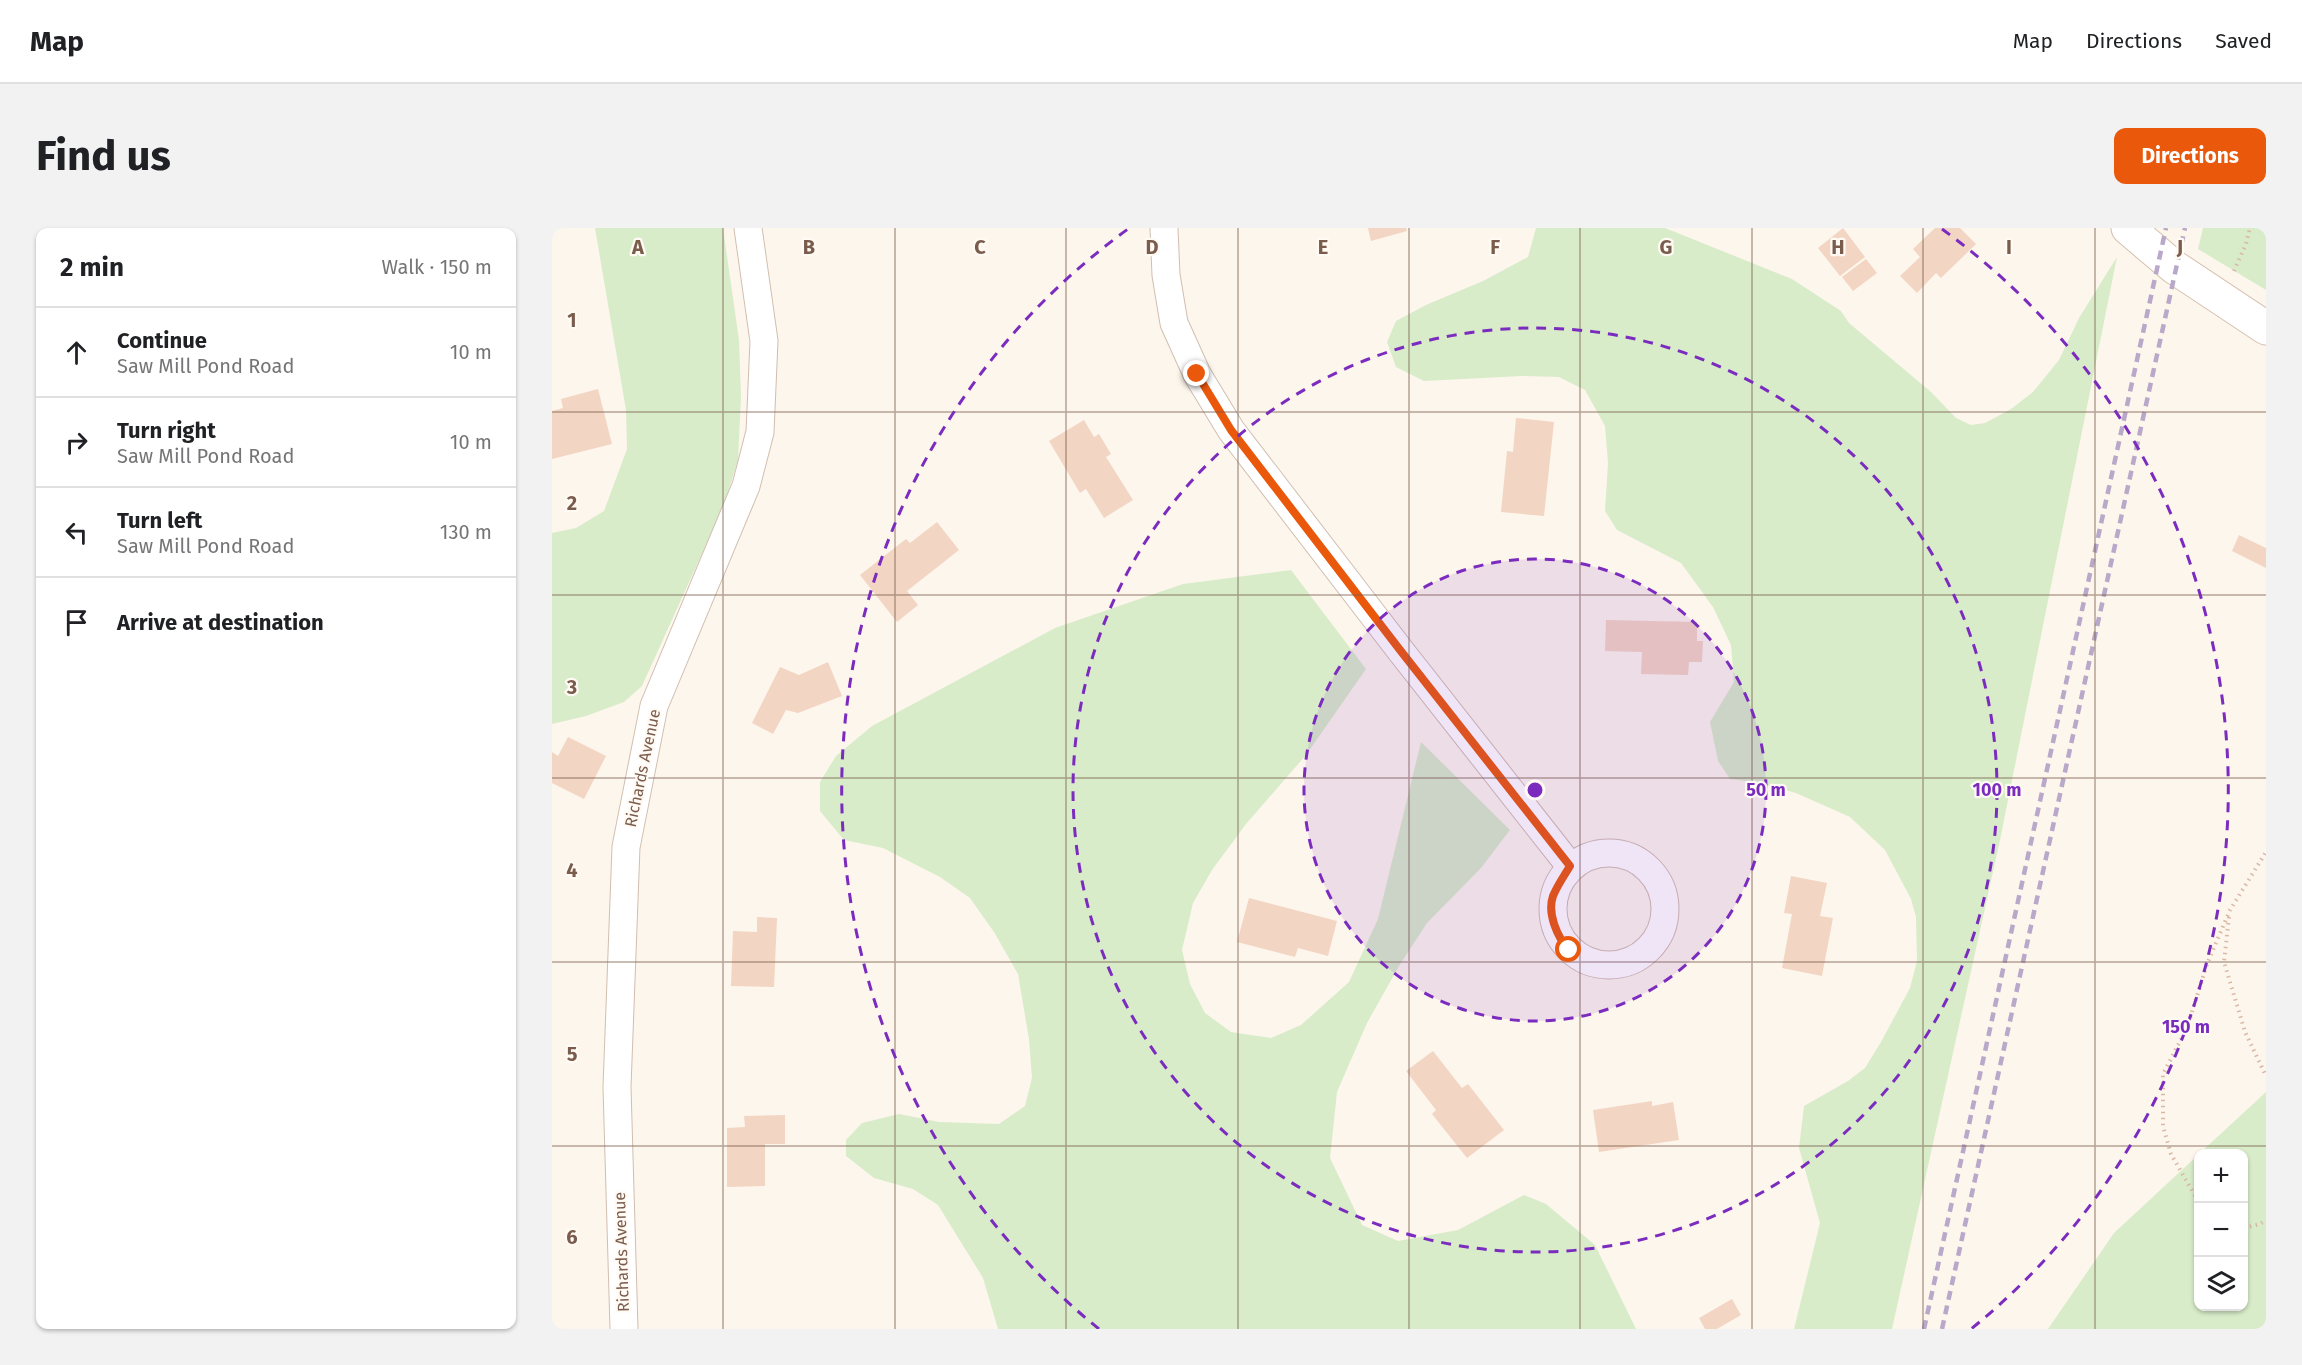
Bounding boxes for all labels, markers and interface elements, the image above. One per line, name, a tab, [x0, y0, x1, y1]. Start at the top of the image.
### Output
text: Map	[30, 25, 84, 58]
text: Map	[2013, 28, 2053, 54]
text: Directions	[2086, 28, 2182, 54]
text: Saved	[2215, 28, 2272, 54]
button: Directions	[2114, 128, 2266, 184]
text: Find us	[36, 131, 171, 181]
text: A	[631, 235, 645, 259]
text: B	[803, 235, 815, 259]
text: C	[974, 235, 986, 259]
text: D	[1145, 235, 1159, 259]
text: E	[1318, 235, 1328, 259]
text: F	[1490, 235, 1500, 259]
text: G	[1660, 235, 1672, 259]
text: H	[1831, 235, 1845, 259]
text: I	[2006, 235, 2012, 259]
text: J	[2176, 235, 2183, 259]
text: 2 min	[60, 252, 124, 283]
text: Walk · 150 m	[382, 255, 492, 279]
text: 1	[567, 308, 577, 332]
text: Continue	[117, 327, 207, 354]
icon: ahead	[60, 336, 93, 369]
text: 10 m	[450, 340, 492, 364]
text: Saw Mill Pond Road	[117, 354, 294, 378]
route end	[1183, 360, 1209, 386]
text: Turn right	[117, 417, 216, 444]
icon: right	[60, 426, 93, 459]
text: 10 m	[450, 430, 492, 454]
text: Saw Mill Pond Road	[117, 444, 294, 468]
text: 2	[567, 491, 577, 515]
text: Turn left	[117, 507, 202, 534]
icon: left	[60, 516, 93, 549]
text: 130 m	[440, 520, 492, 544]
text: Saw Mill Pond Road	[117, 534, 294, 558]
icon: arrive	[60, 606, 93, 639]
text: Arrive at destination	[117, 609, 324, 636]
text: 3	[566, 675, 577, 699]
street label: Richards Avenue	[621, 707, 664, 829]
text: 50 m	[1746, 779, 1786, 801]
text: 100 m	[1973, 779, 2021, 801]
centre of rings	[1525, 780, 1545, 800]
text: 4	[566, 858, 578, 882]
route start	[1555, 936, 1581, 962]
text: 150 m	[2162, 1016, 2210, 1038]
text: 5	[567, 1042, 578, 1066]
map controls	[2194, 1149, 2248, 1311]
button: +	[2194, 1149, 2248, 1203]
street label: Richards Avenue	[610, 1192, 633, 1312]
button: −	[2194, 1203, 2248, 1257]
text: 6	[566, 1225, 578, 1249]
button: layers	[2194, 1257, 2248, 1311]

